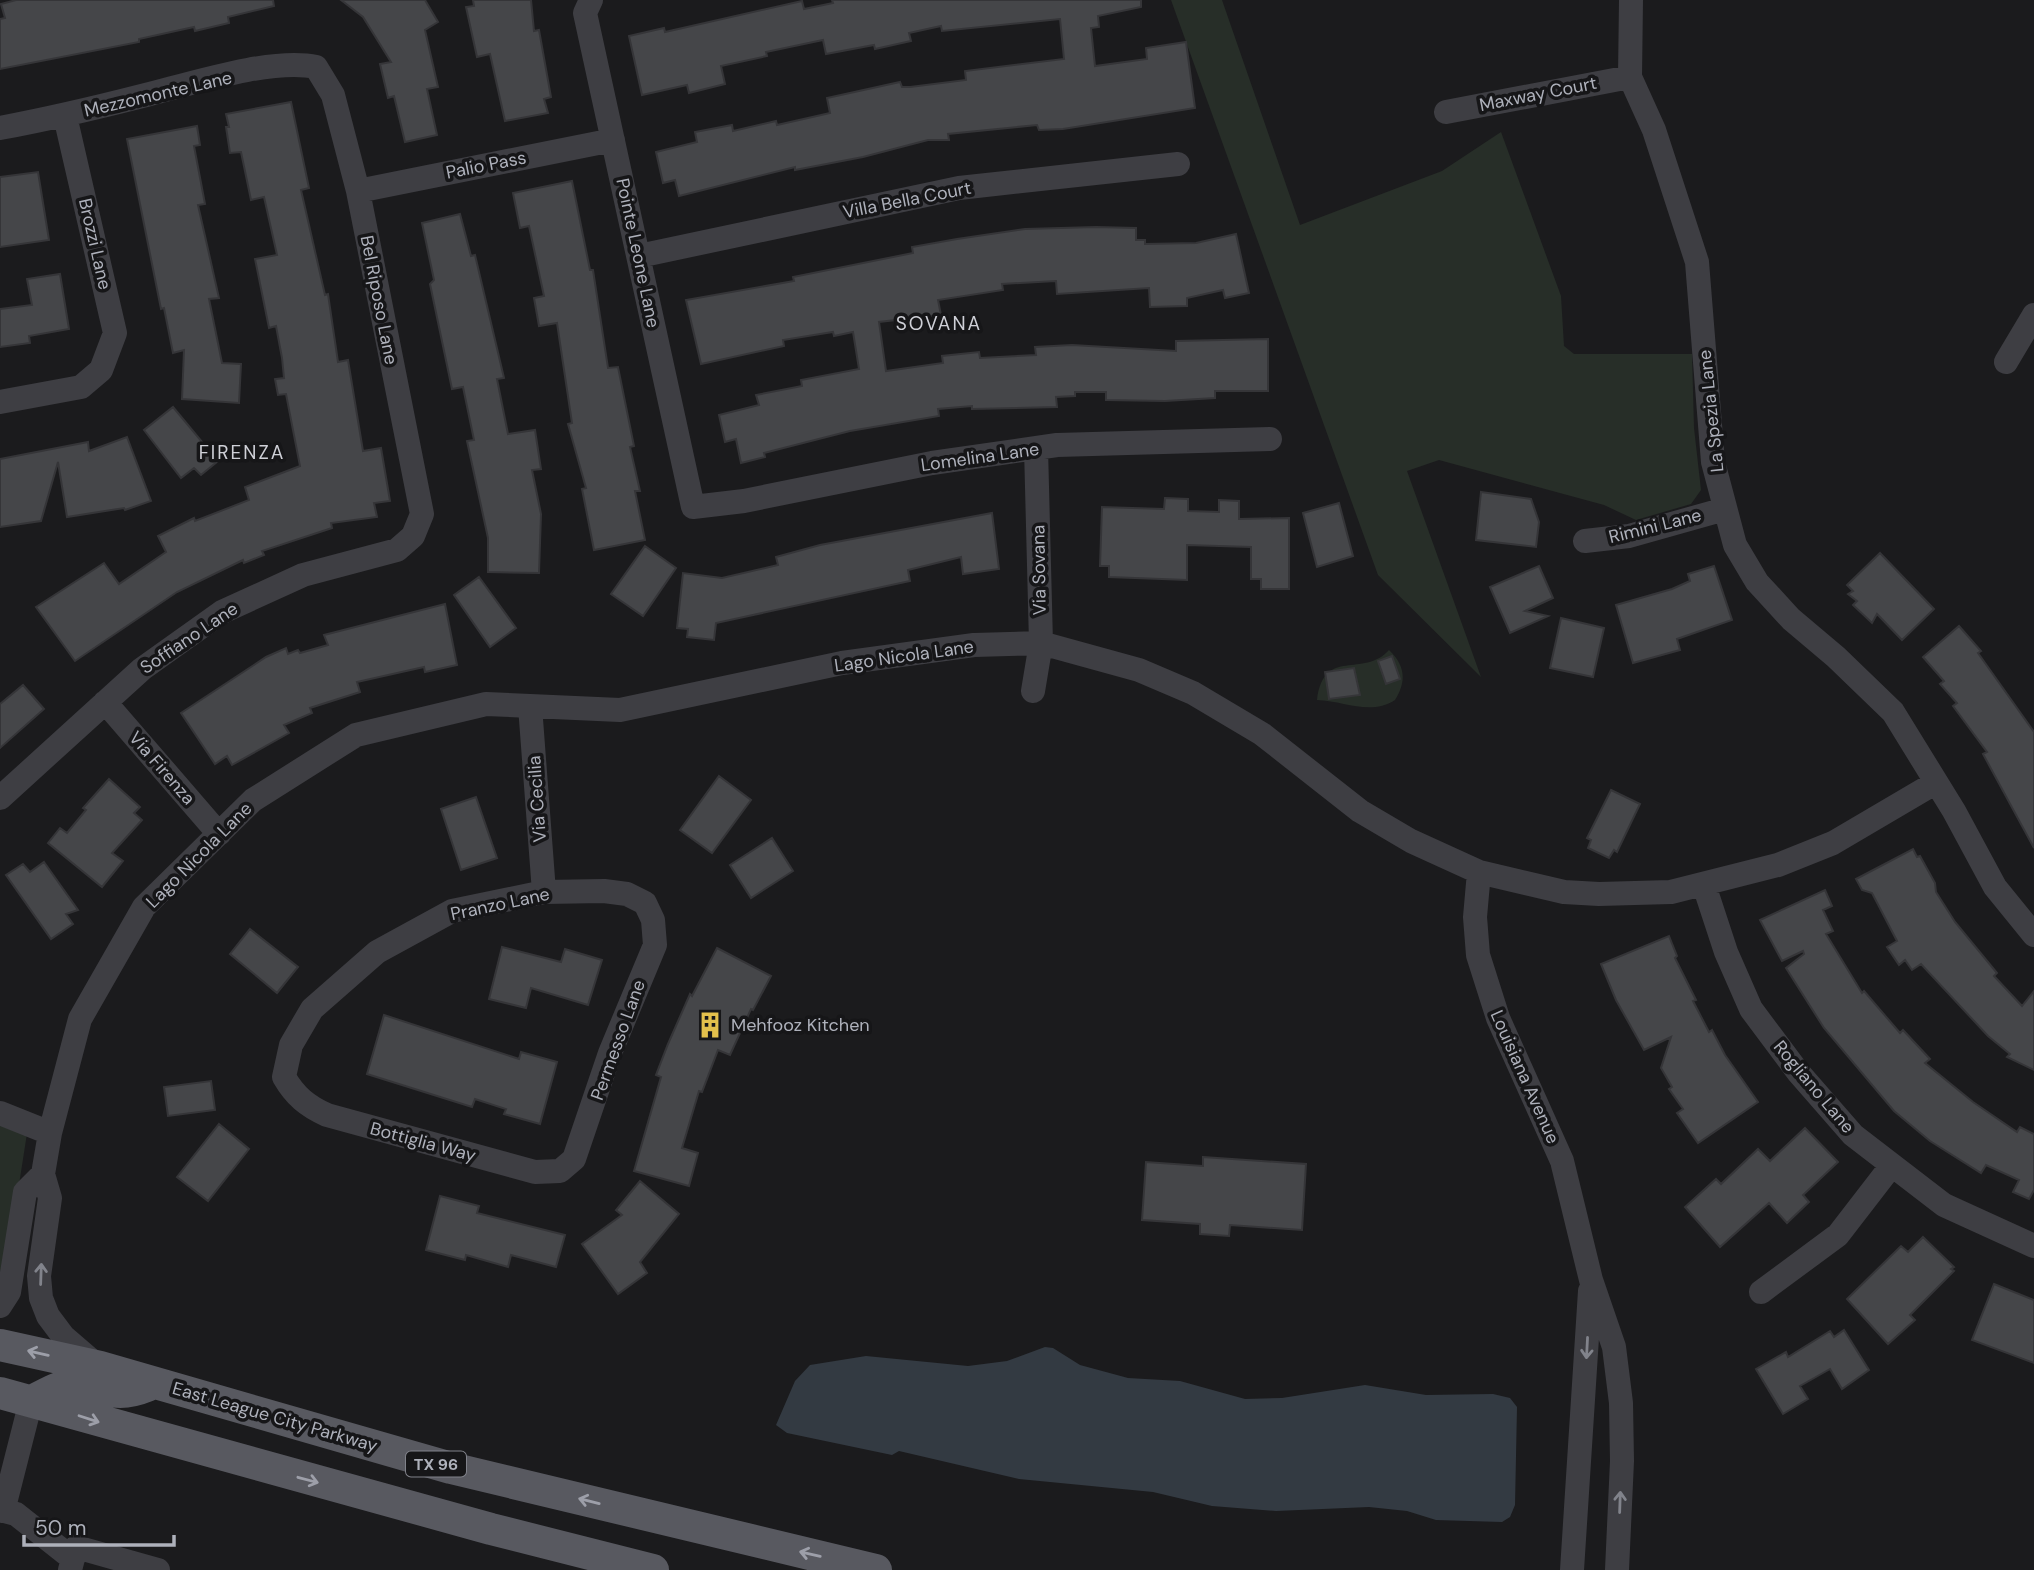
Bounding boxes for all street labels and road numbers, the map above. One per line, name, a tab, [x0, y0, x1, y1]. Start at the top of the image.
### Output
street label: Mezzomonte Lane	[82, 65, 234, 123]
street label: Maxway Court	[1477, 71, 1599, 117]
street label: Palio Pass	[444, 145, 528, 185]
street label: Pointe Leone Lane	[610, 176, 666, 330]
street label: Villa Bella Court	[841, 176, 973, 224]
street label: Brozzi Lane	[73, 196, 117, 292]
street label: Bel Riposo Lane	[355, 233, 403, 367]
street label: La Spezia Lane	[1693, 349, 1729, 473]
street label: Lomelina Lane	[919, 437, 1041, 477]
street label: Rimini Lane	[1606, 503, 1704, 549]
street label: Via Sovana	[1026, 525, 1052, 615]
street label: Soffiano Lane	[136, 597, 242, 679]
street label: Lago Nicola Lane	[833, 634, 975, 678]
street label: Via Firenza	[123, 726, 201, 810]
street label: Via Cecilia	[522, 755, 552, 843]
street label: Lago Nicola Lane	[141, 797, 257, 913]
street label: Pranzo Lane	[448, 882, 552, 926]
street label: Permesso Lane	[585, 976, 651, 1104]
street label: Louisiana Avenue	[1485, 1007, 1565, 1147]
street label: Rogliano Lane	[1768, 1036, 1860, 1138]
street label: Bottiglia Way	[367, 1116, 479, 1168]
street label: East League City Parkway	[170, 1376, 380, 1458]
road number: TX 96	[406, 1452, 466, 1476]

